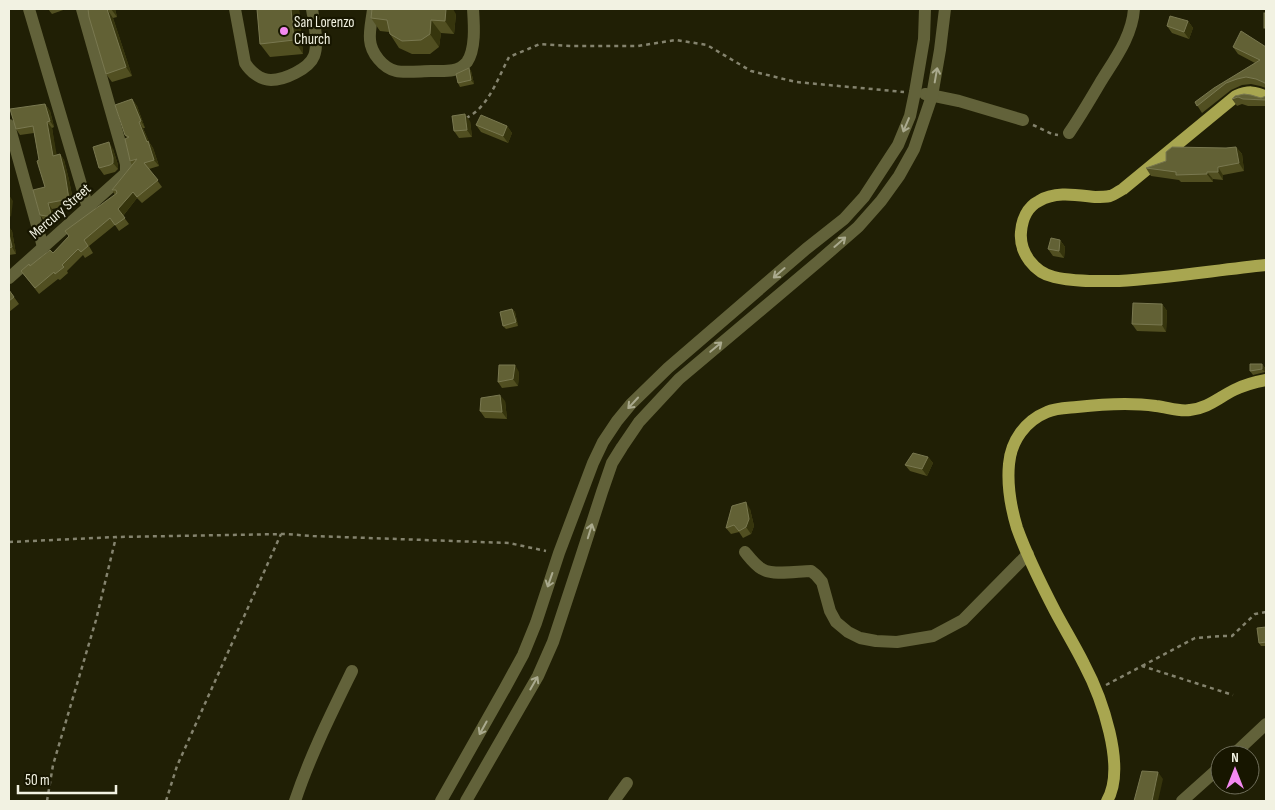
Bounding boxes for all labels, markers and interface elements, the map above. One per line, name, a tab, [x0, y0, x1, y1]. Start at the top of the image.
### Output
place label: San Lorenzo Church	[294, 13, 355, 49]
marker: San Lorenzo Church	[278, 25, 290, 37]
one-way arrow	[931, 67, 941, 83]
one-way arrow	[900, 117, 910, 132]
street label: Mercury Street	[26, 179, 95, 243]
one-way arrow	[833, 237, 846, 248]
one-way arrow	[772, 267, 785, 278]
one-way arrow	[710, 342, 723, 353]
one-way arrow	[627, 396, 639, 409]
one-way arrow	[585, 523, 595, 539]
one-way arrow	[545, 572, 554, 587]
one-way arrow	[529, 676, 539, 691]
one-way arrow	[478, 720, 488, 734]
north arrow	[1210, 745, 1260, 795]
text: N	[1231, 749, 1239, 766]
scale bar	[18, 762, 115, 794]
text: 50 m	[25, 771, 50, 790]

